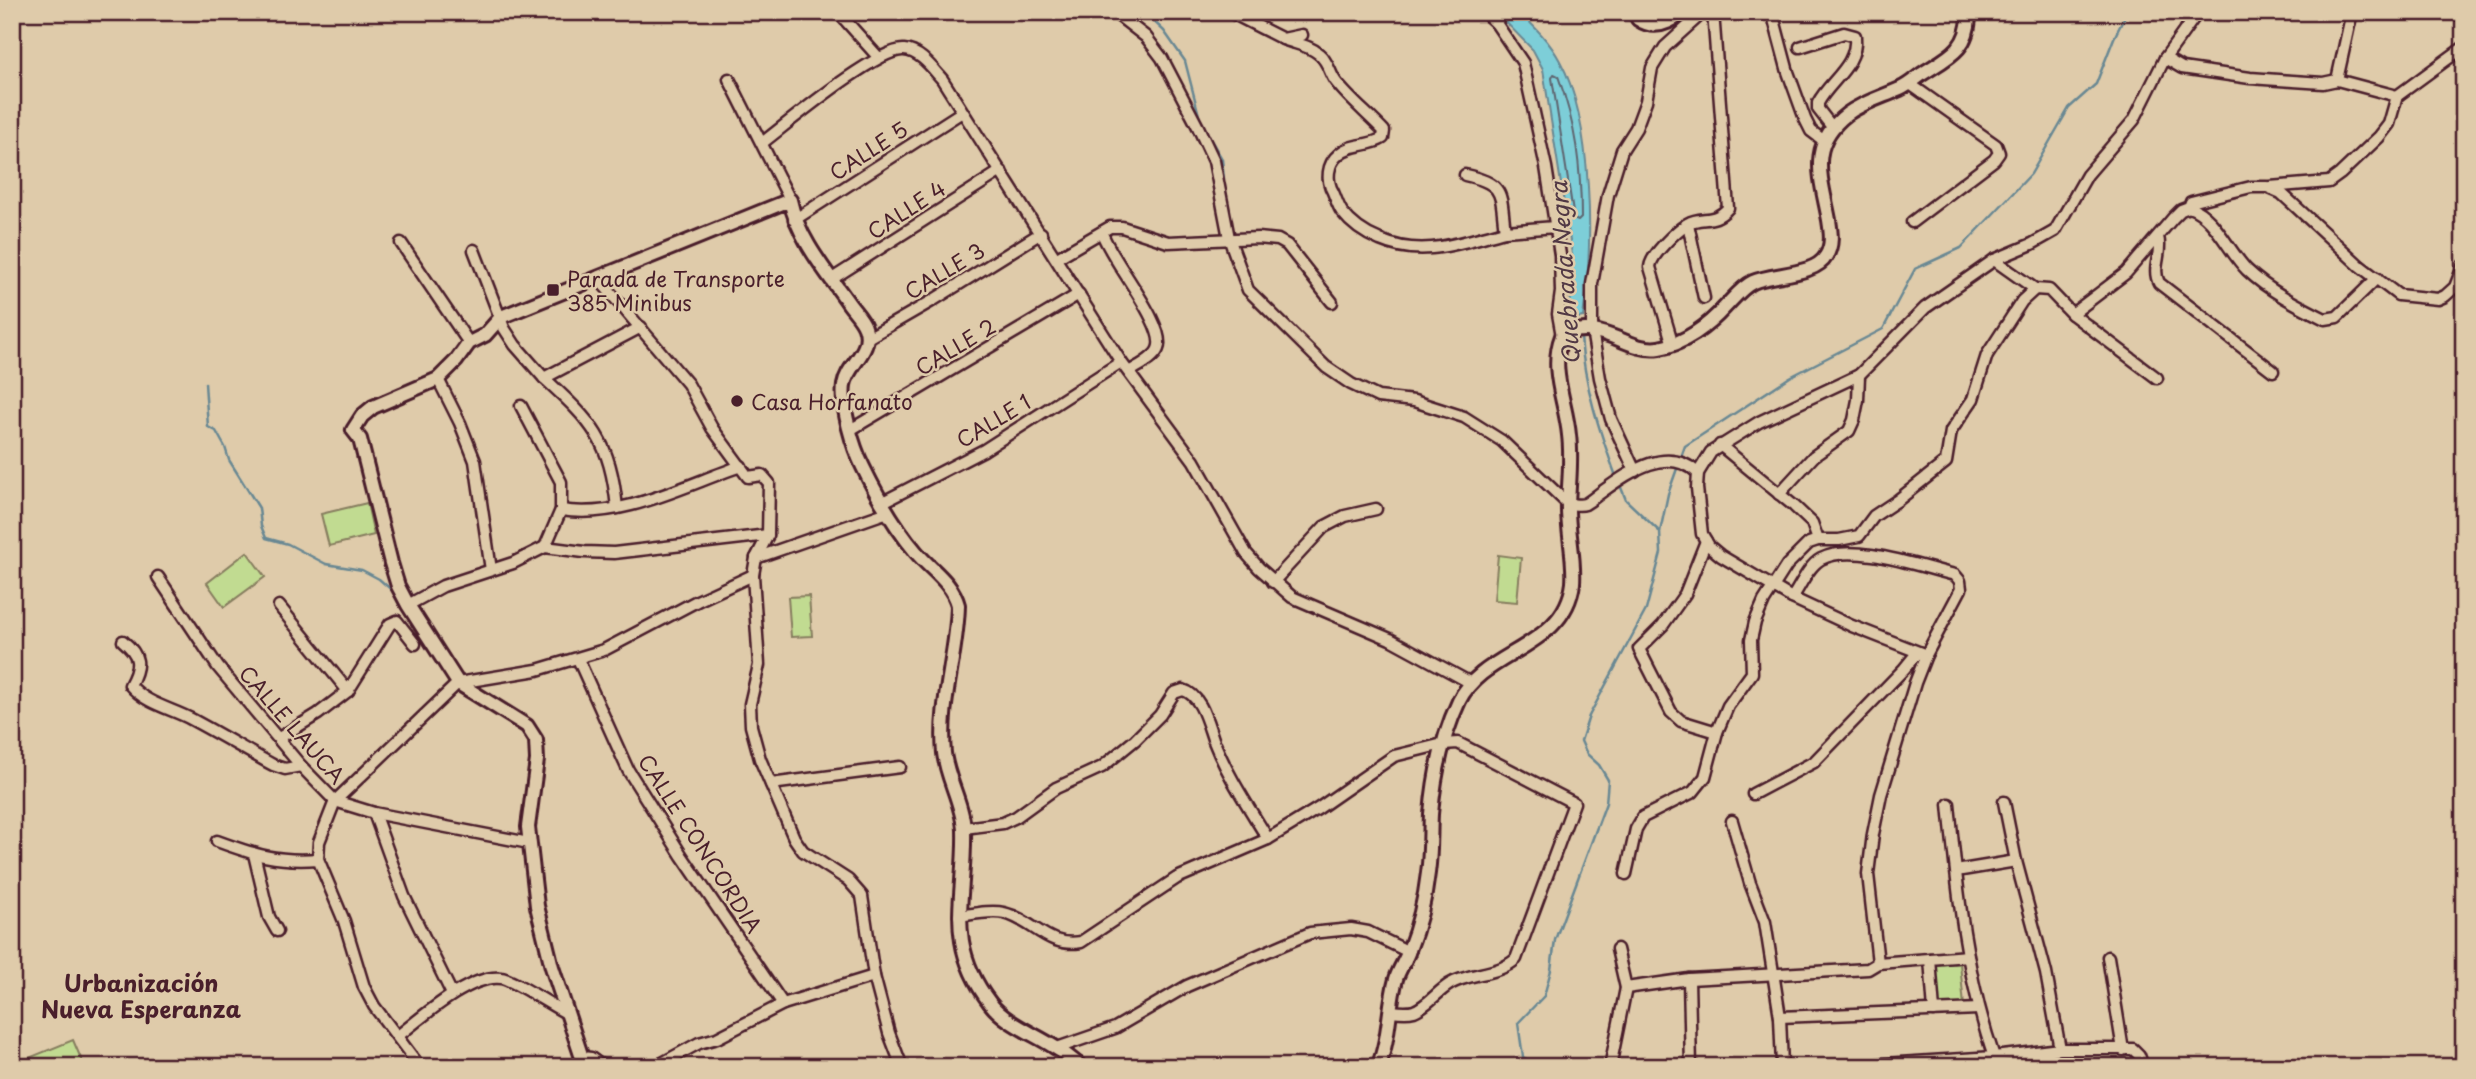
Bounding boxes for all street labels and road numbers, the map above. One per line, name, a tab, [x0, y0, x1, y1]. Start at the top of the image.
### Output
street label: CALLE 5	[822, 113, 914, 187]
street label: CALLE 4	[861, 172, 951, 246]
street label: CALLE 3	[898, 234, 990, 306]
street label: CALLE 2	[909, 309, 1001, 383]
street label: CALLE 1	[950, 385, 1036, 455]
street label: CALLE LAUCA	[232, 657, 354, 791]
street label: CALLE CONCORDIA	[631, 747, 771, 939]

